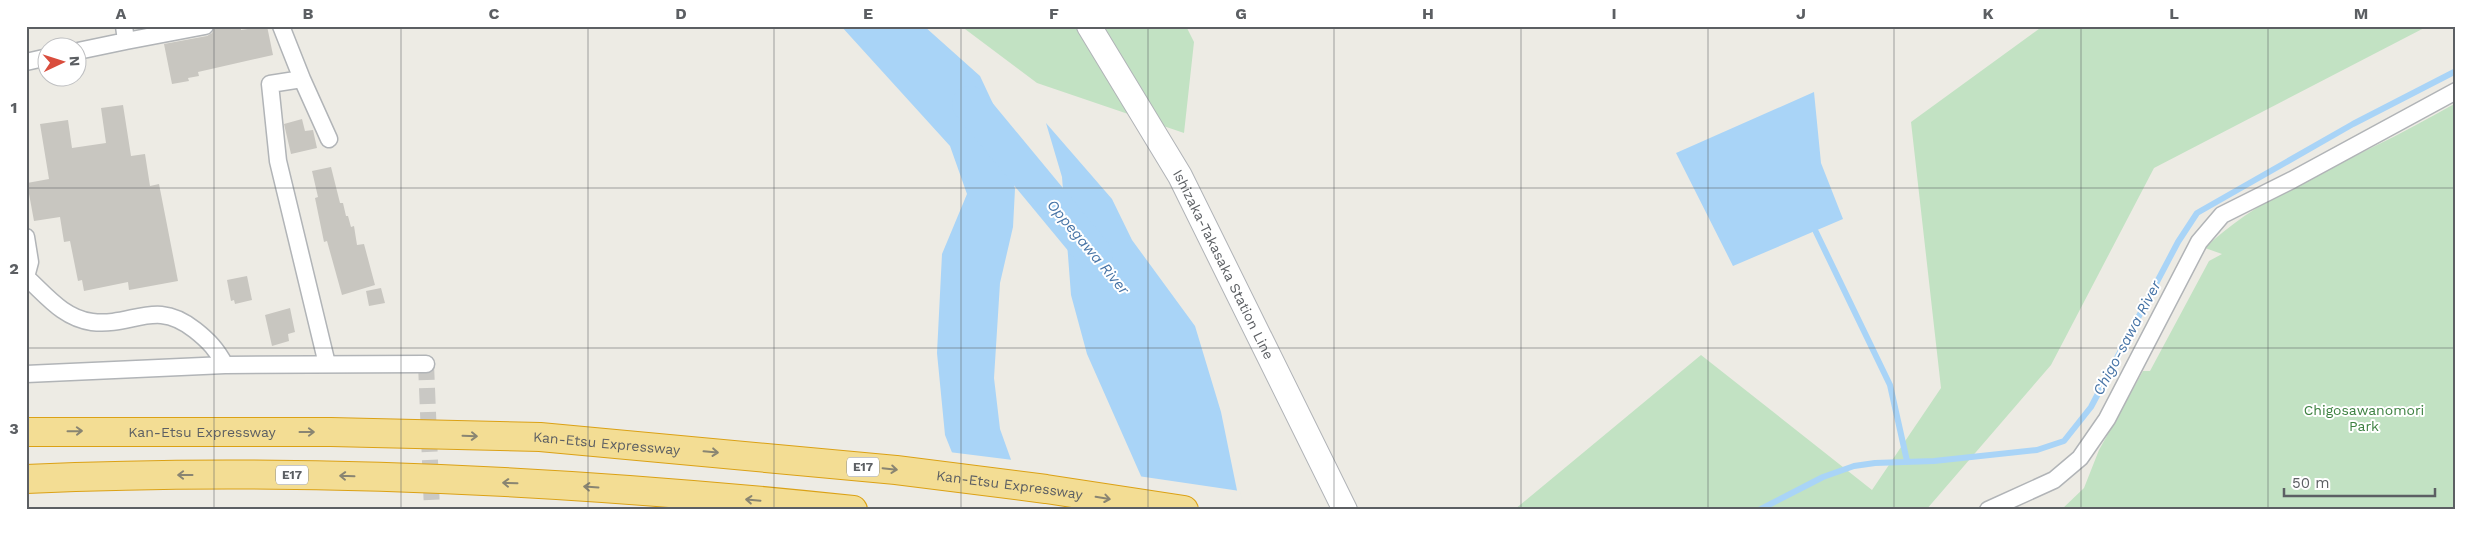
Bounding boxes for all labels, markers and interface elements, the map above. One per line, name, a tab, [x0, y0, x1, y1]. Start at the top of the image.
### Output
text: A	[116, 4, 127, 23]
text: B	[303, 4, 314, 23]
text: C	[489, 4, 500, 23]
text: D	[675, 4, 687, 23]
text: E	[863, 4, 873, 23]
text: F	[1049, 4, 1059, 23]
text: G	[1235, 4, 1247, 23]
text: H	[1422, 4, 1434, 23]
text: I	[1611, 4, 1617, 23]
text: J	[1796, 4, 1806, 23]
text: K	[1982, 4, 1994, 23]
text: L	[2169, 4, 2179, 23]
text: M	[2354, 4, 2368, 23]
north arrow	[38, 38, 88, 88]
text: N	[67, 55, 83, 67]
text: 1	[11, 98, 17, 117]
street label: Ishizaka-Takasaka Station Line	[1170, 166, 1277, 362]
water label: Oppegawa River	[1043, 196, 1134, 299]
text: 2	[9, 259, 19, 278]
water label: Chigo-sawa River	[2089, 277, 2165, 398]
park label: Chigosawanomori Park	[2304, 402, 2424, 434]
text: 3	[9, 419, 19, 438]
street label: Kan-Etsu Expressway	[128, 424, 277, 440]
one-way arrow	[66, 426, 83, 436]
one-way arrow	[299, 427, 315, 437]
street label: Kan-Etsu Expressway	[533, 429, 682, 458]
one-way arrow	[462, 431, 478, 440]
one-way arrow	[702, 448, 718, 457]
road number: E17	[847, 458, 879, 477]
one-way arrow	[882, 465, 898, 474]
road number: E17	[276, 466, 308, 484]
scale bar	[2284, 466, 2436, 498]
street label: Kan-Etsu Expressway	[935, 467, 1085, 503]
one-way arrow	[177, 470, 194, 480]
one-way arrow	[340, 471, 356, 481]
text: 50 m	[2292, 474, 2329, 492]
one-way arrow	[502, 478, 518, 488]
one-way arrow	[583, 483, 599, 492]
one-way arrow	[1095, 493, 1111, 503]
one-way arrow	[745, 495, 761, 505]

